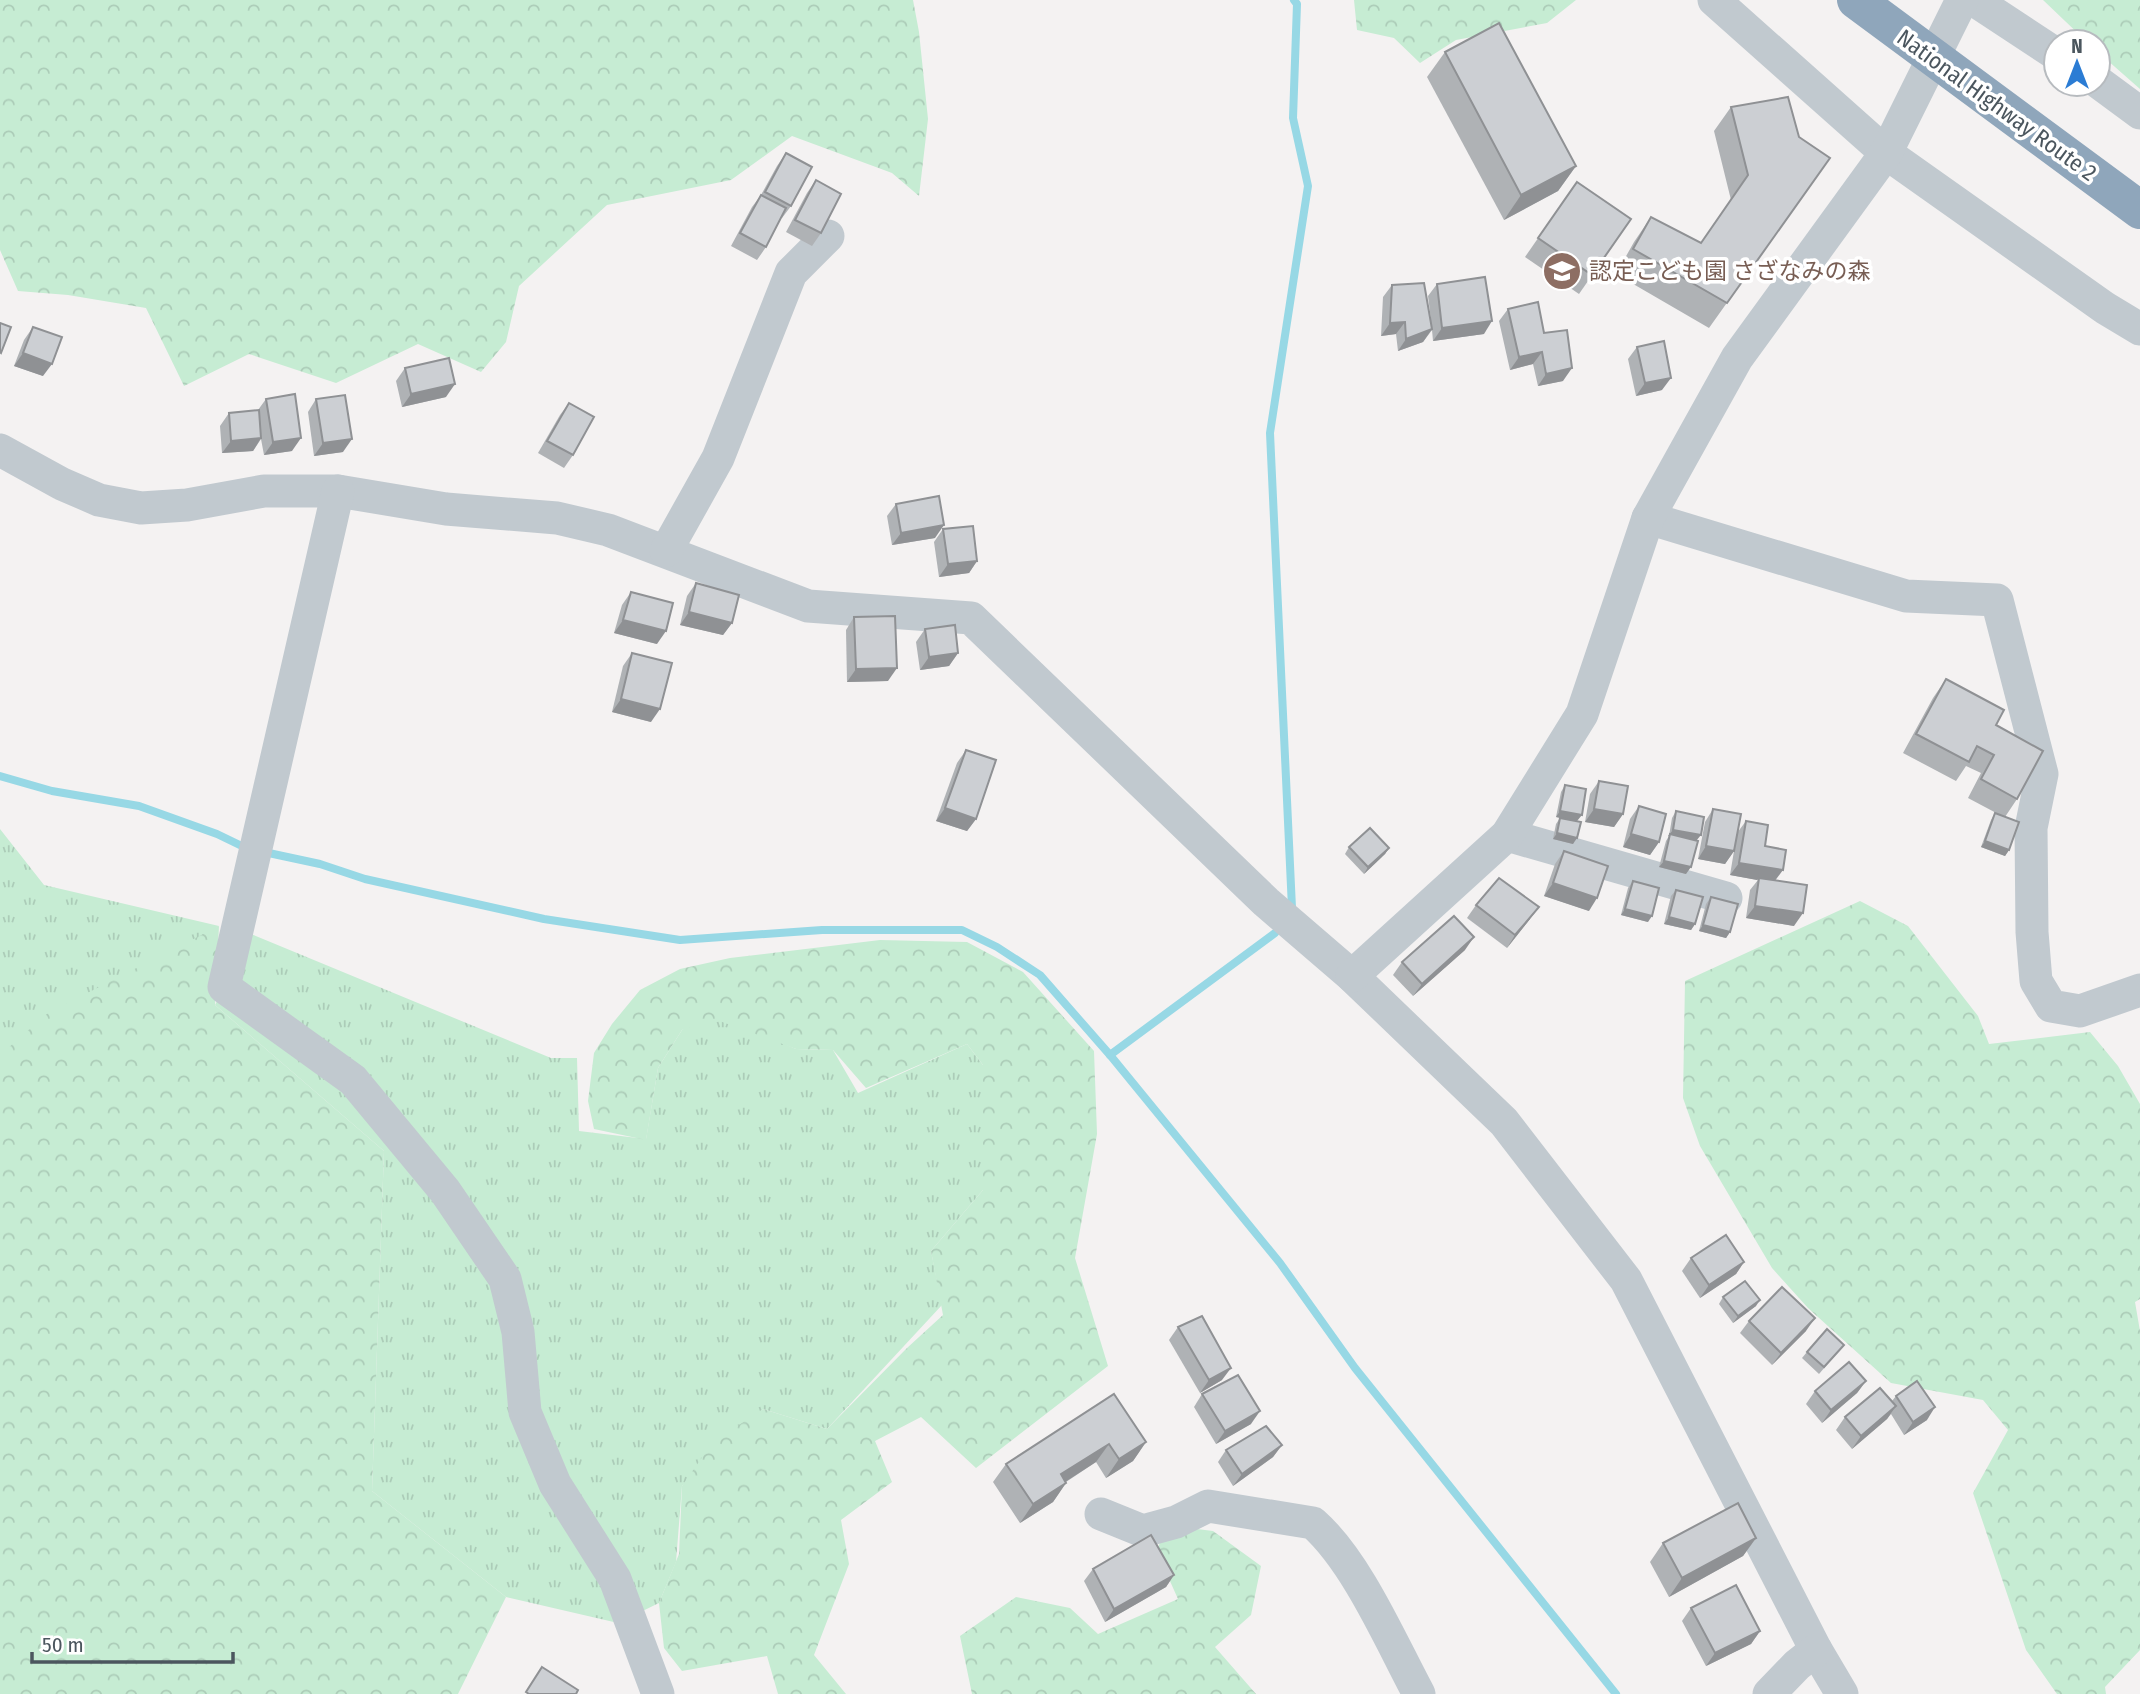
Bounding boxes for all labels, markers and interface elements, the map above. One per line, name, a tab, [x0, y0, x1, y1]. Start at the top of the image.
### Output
street label: National Highway Route 2	[1892, 23, 2102, 187]
north arrow	[2042, 28, 2112, 98]
school or university icon: 認定こども園 さざなみの森	[1541, 250, 1583, 292]
place label: 認定こども園 さざなみの森	[1589, 257, 1870, 285]
scale bar	[32, 1620, 233, 1664]
text: 50 m	[42, 1632, 84, 1658]

